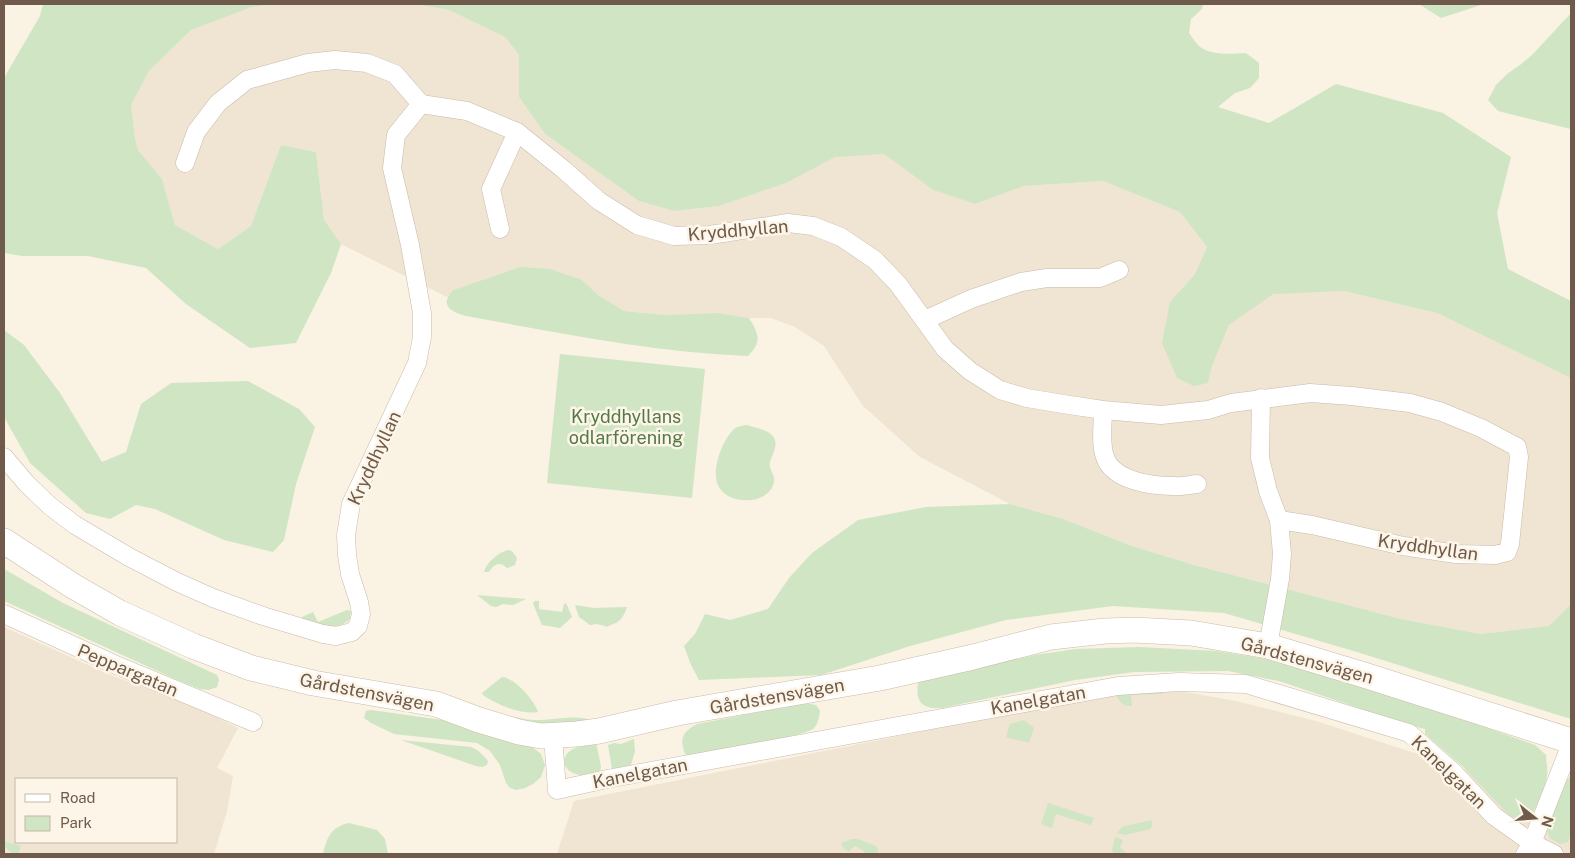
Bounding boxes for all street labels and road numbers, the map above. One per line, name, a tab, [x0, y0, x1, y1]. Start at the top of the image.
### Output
street label: Kryddhyllan	[687, 215, 789, 245]
street label: Kryddhyllan	[343, 408, 405, 508]
street label: Kryddhyllan	[1376, 530, 1480, 564]
street label: Gårdstensvägen	[1238, 632, 1376, 688]
street label: Peppargatan	[75, 639, 181, 701]
street label: Gårdstensvägen	[298, 669, 436, 715]
street label: Gårdstensvägen	[708, 674, 846, 718]
street label: Kanelgatan	[989, 681, 1087, 719]
street label: Kanelgatan	[1407, 731, 1491, 813]
street label: Kanelgatan	[591, 754, 689, 792]

